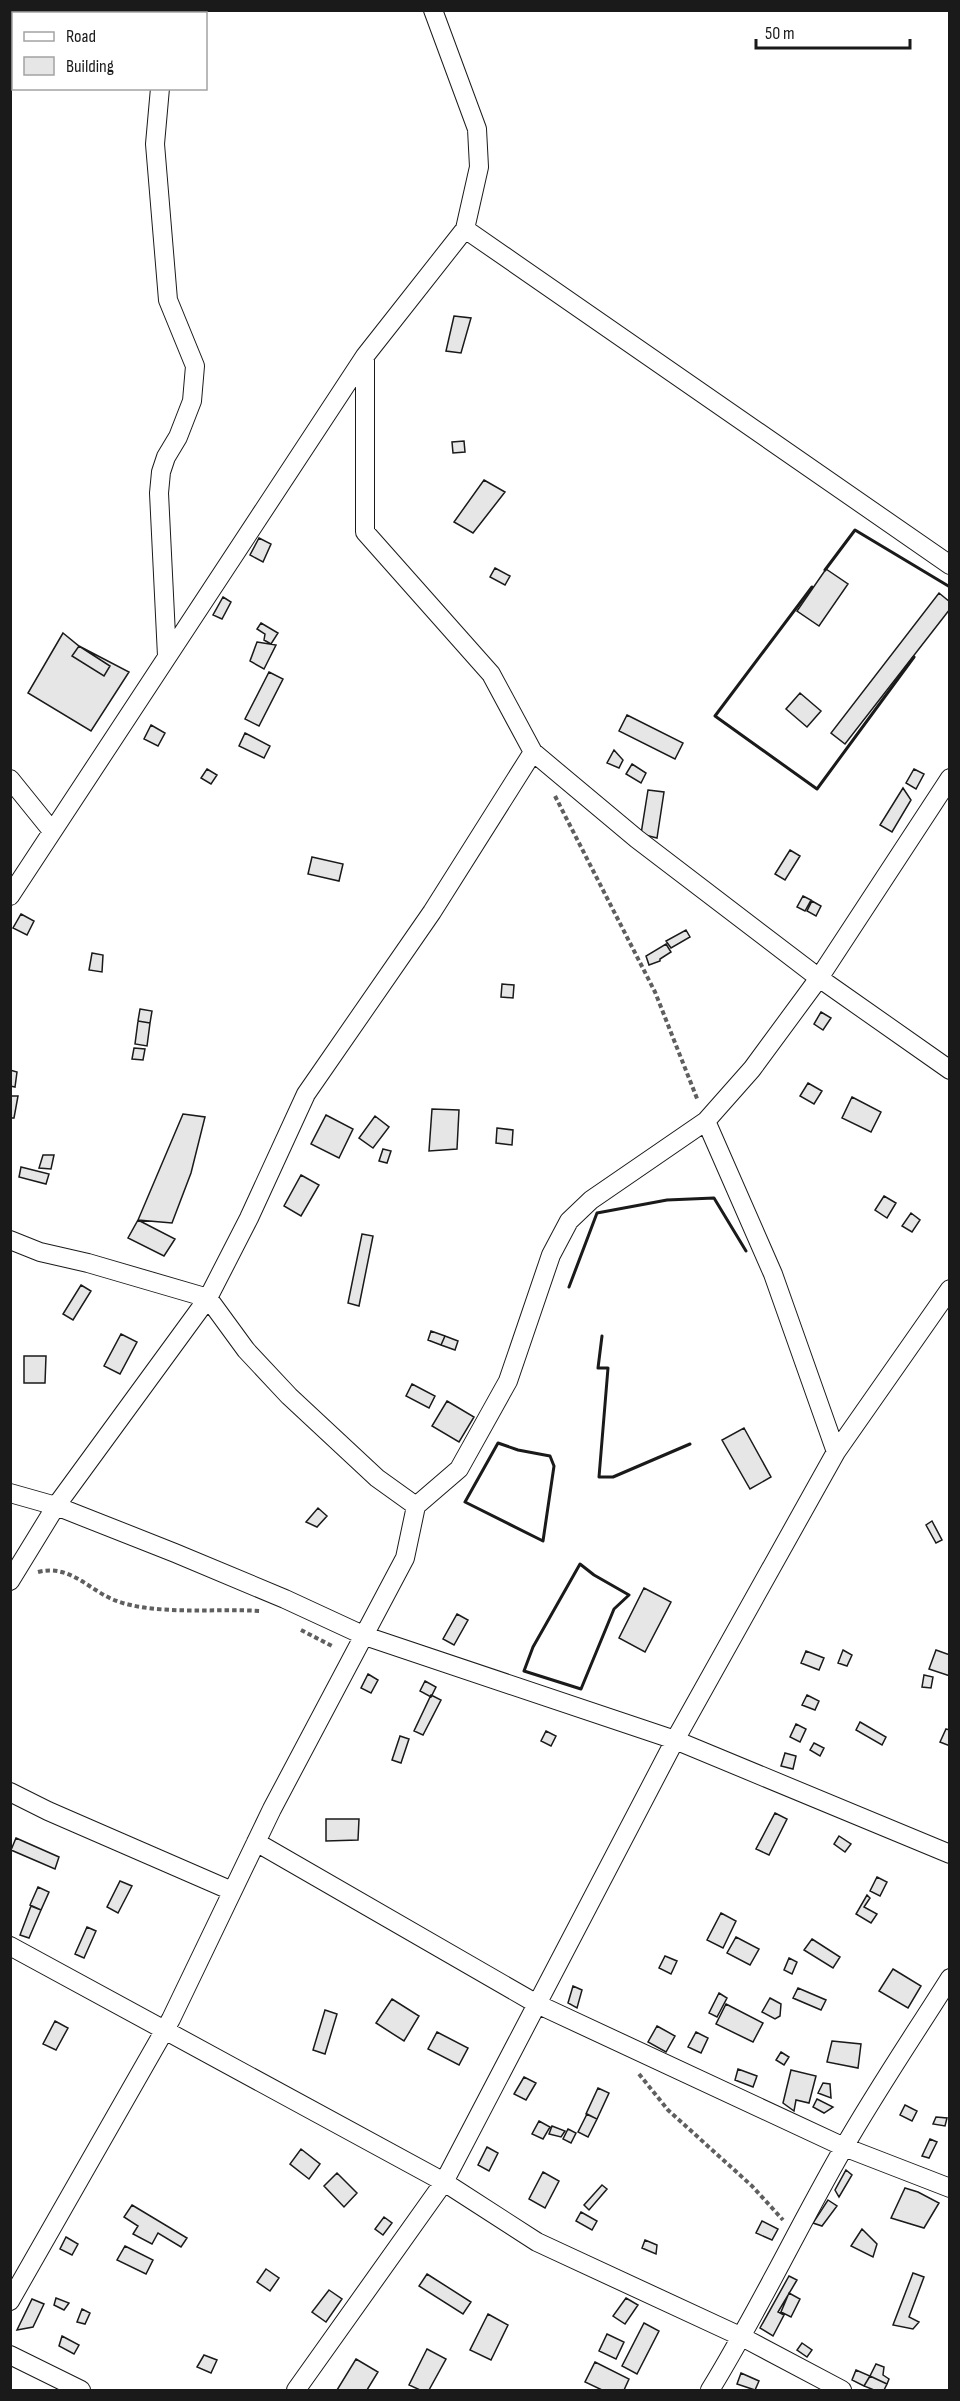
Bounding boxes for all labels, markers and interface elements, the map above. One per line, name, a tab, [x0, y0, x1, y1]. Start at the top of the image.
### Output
legend	[12, 12, 207, 90]
scale bar	[756, 12, 910, 50]
text: 50 m	[765, 23, 795, 44]
text: Road	[66, 26, 96, 47]
text: Building	[66, 56, 114, 77]

